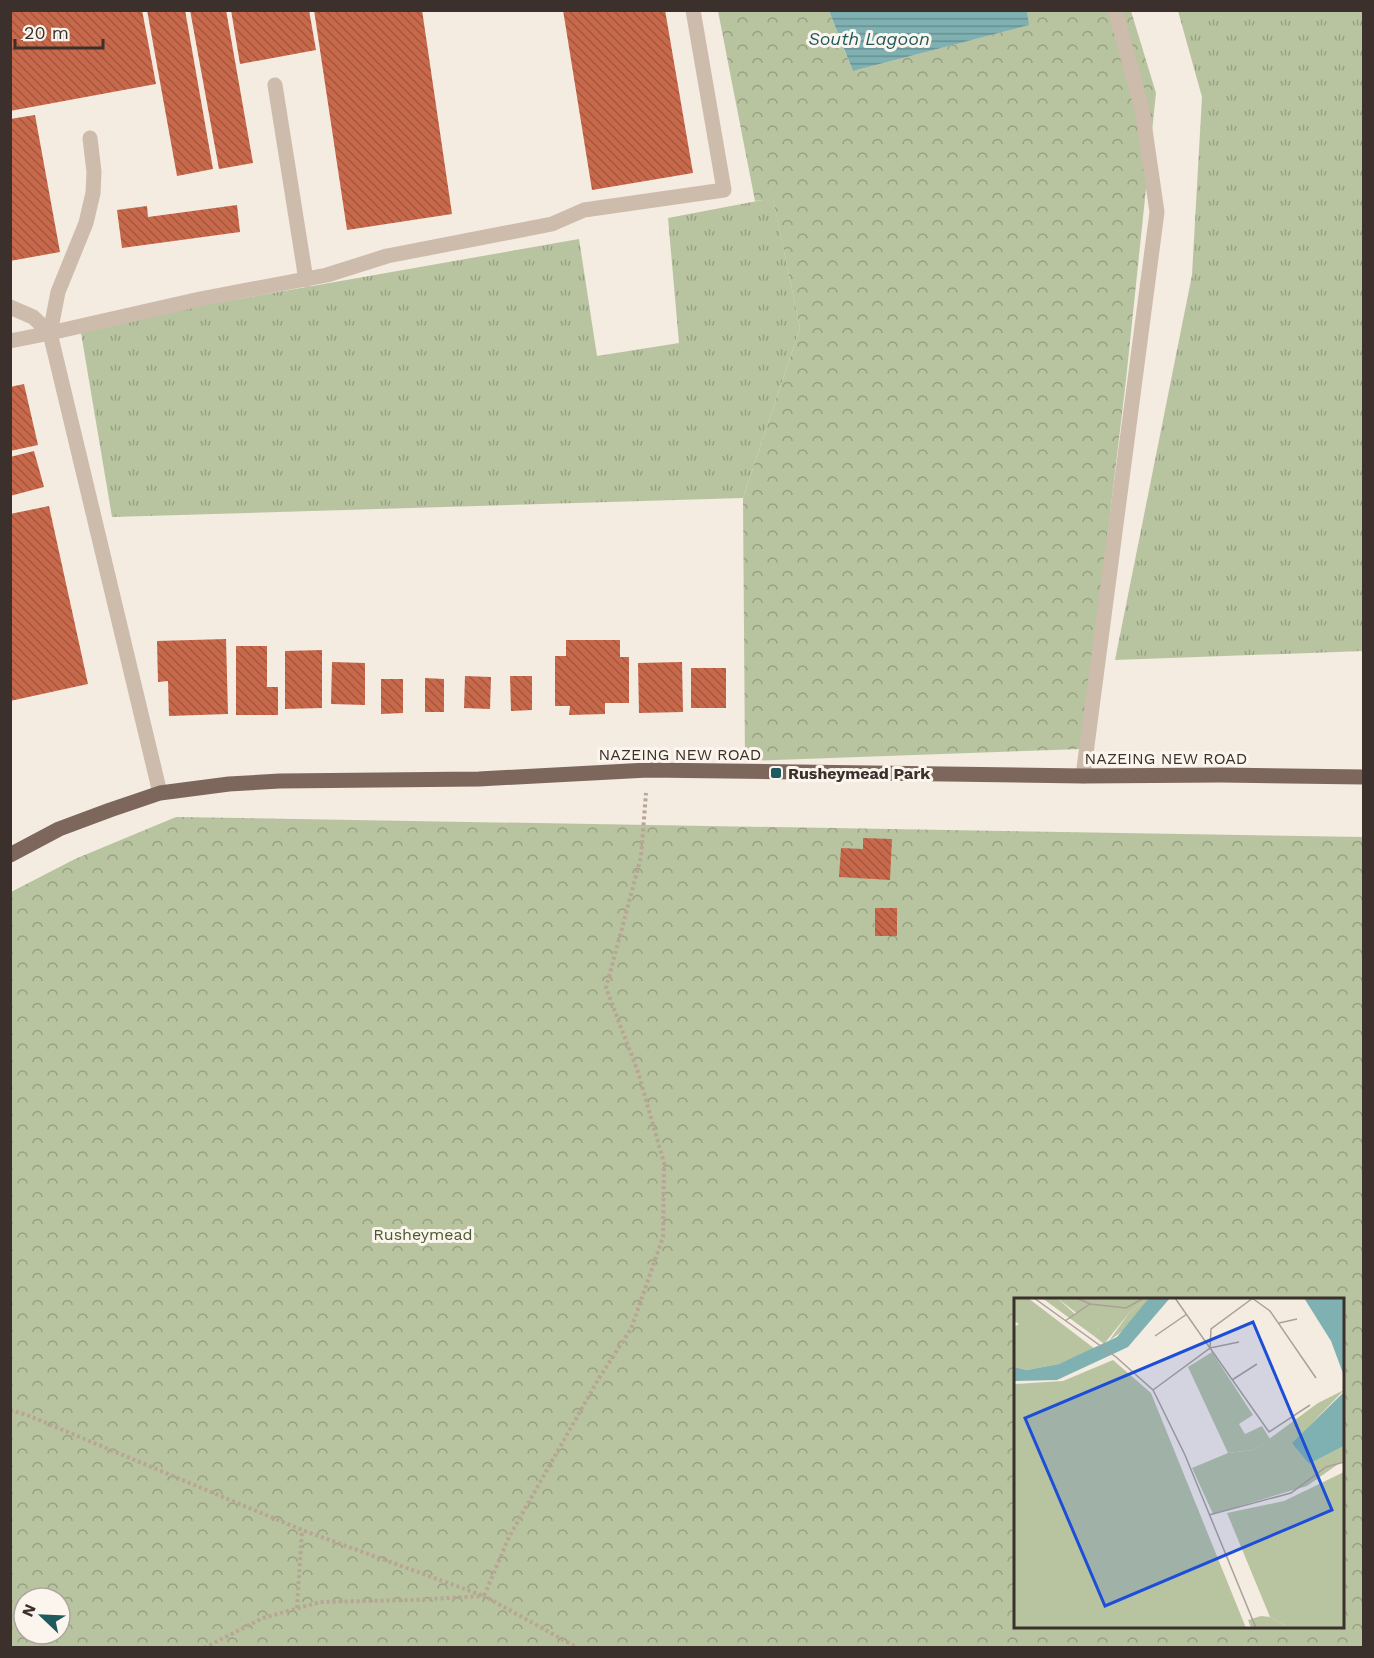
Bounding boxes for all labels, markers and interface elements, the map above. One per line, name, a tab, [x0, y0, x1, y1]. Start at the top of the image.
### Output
scale bar	[15, 12, 104, 50]
text: 20 m	[24, 22, 69, 43]
water label: South Lagoon	[808, 28, 930, 49]
street label: NAZEING NEW ROAD	[599, 745, 761, 764]
street label: NAZEING NEW ROAD	[1085, 749, 1247, 768]
place label: Rusheymead Park	[788, 764, 930, 783]
marker: Rusheymead Park	[769, 766, 783, 780]
park label: Rusheymead	[373, 1225, 473, 1244]
inset map	[1014, 1298, 1344, 1628]
north arrow	[12, 1586, 72, 1646]
text: N	[18, 1601, 40, 1620]

